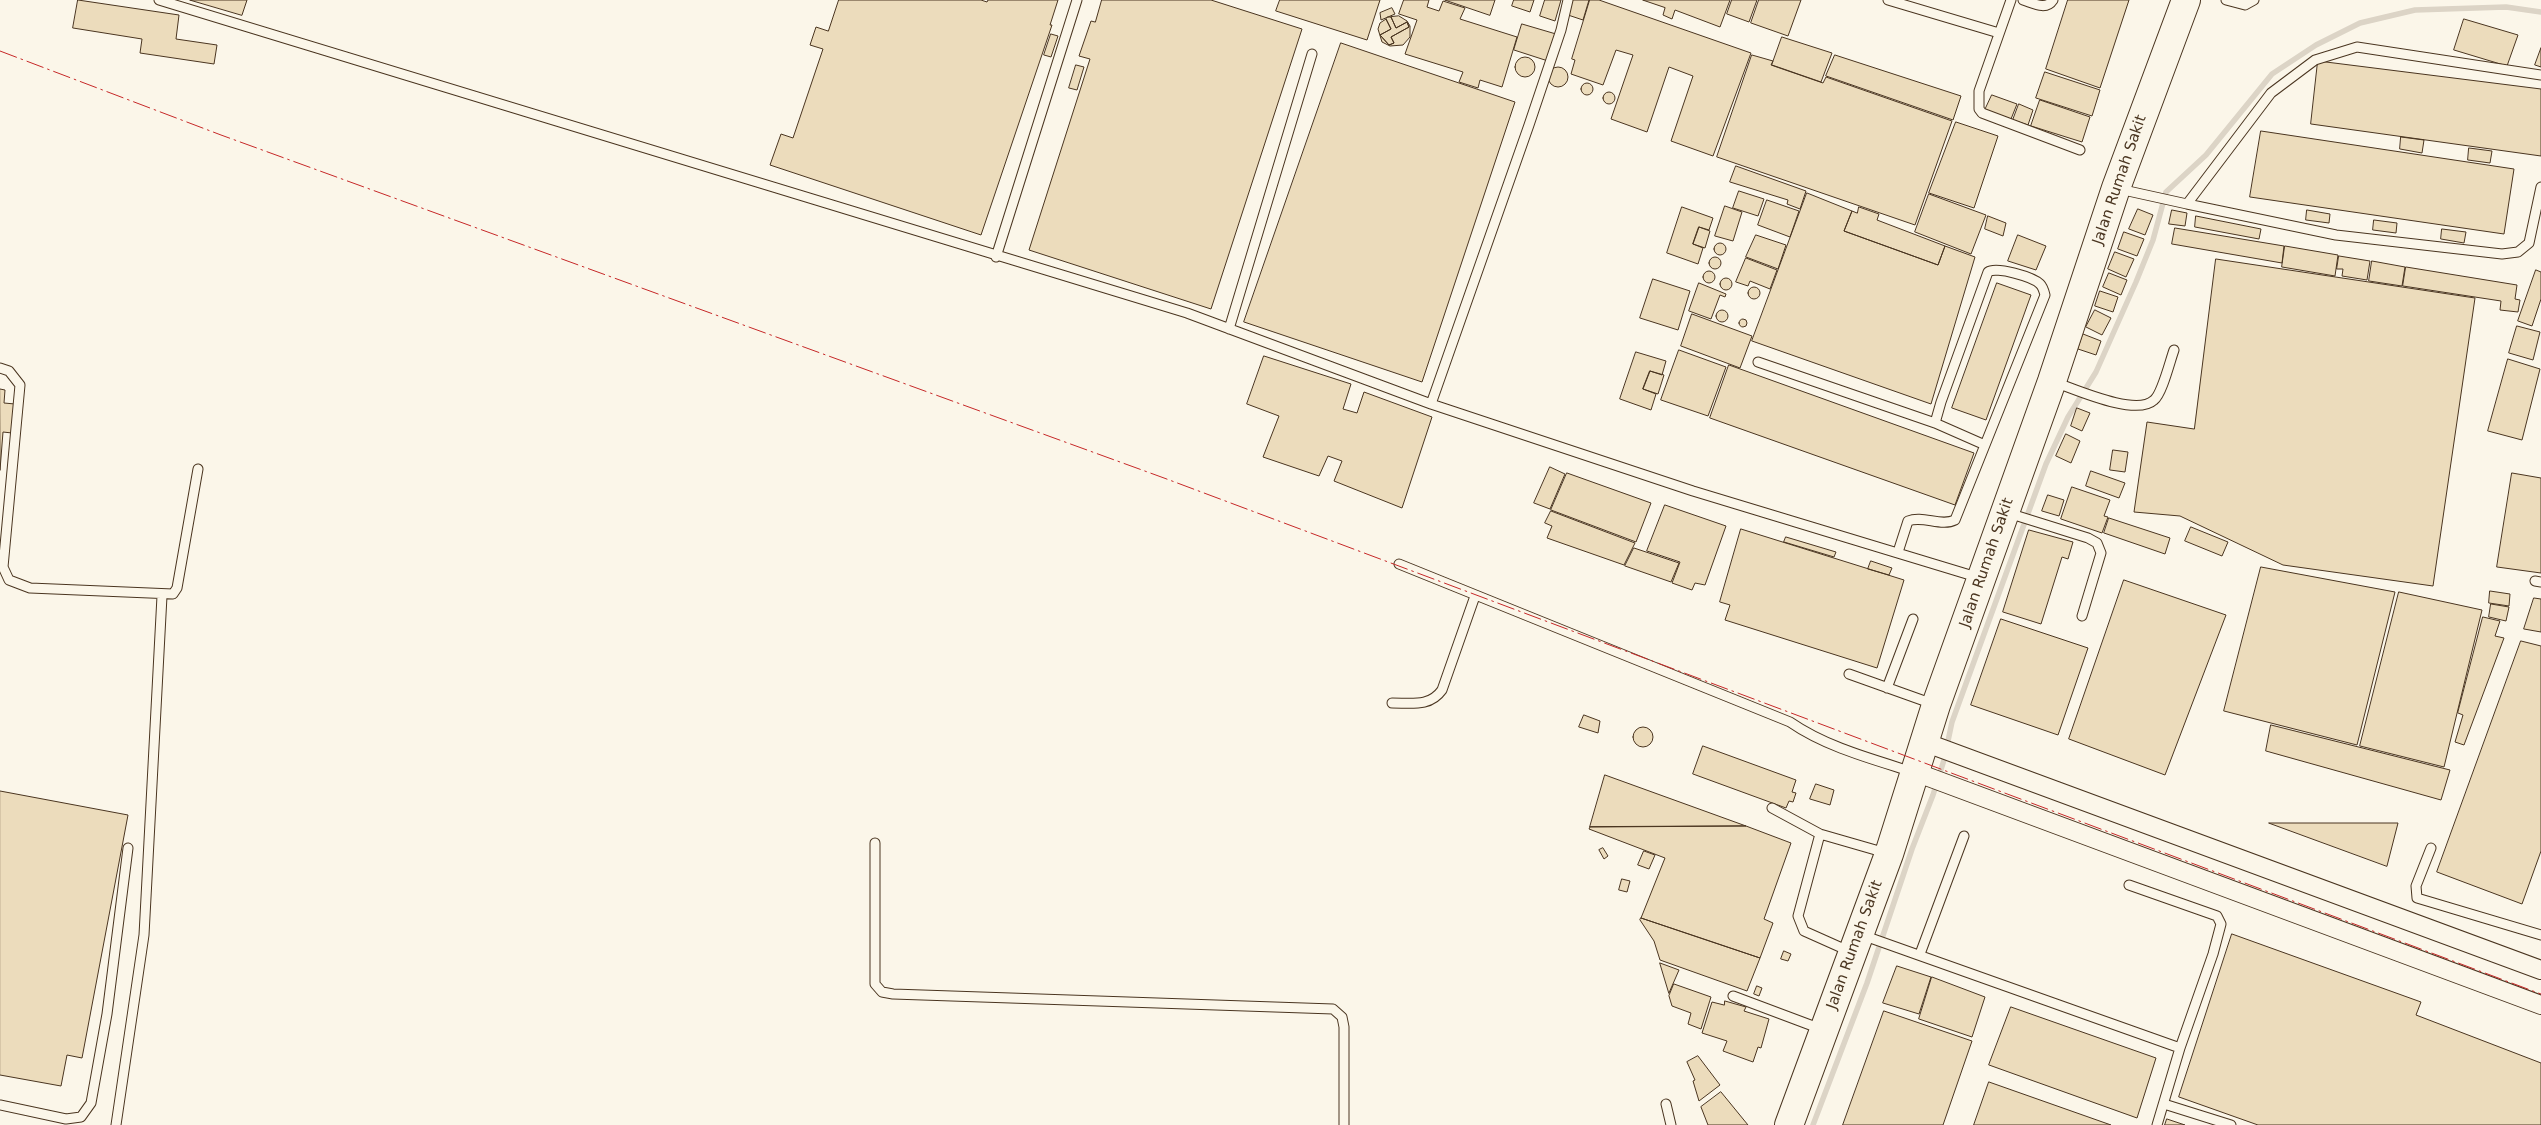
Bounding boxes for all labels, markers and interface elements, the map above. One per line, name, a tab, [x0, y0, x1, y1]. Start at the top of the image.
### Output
street label: Jalan Rumah Sakit	[2089, 113, 2151, 247]
street label: Jalan Rumah Sakit	[1956, 496, 2018, 630]
street label: Jalan Rumah Sakit	[1823, 878, 1887, 1012]

